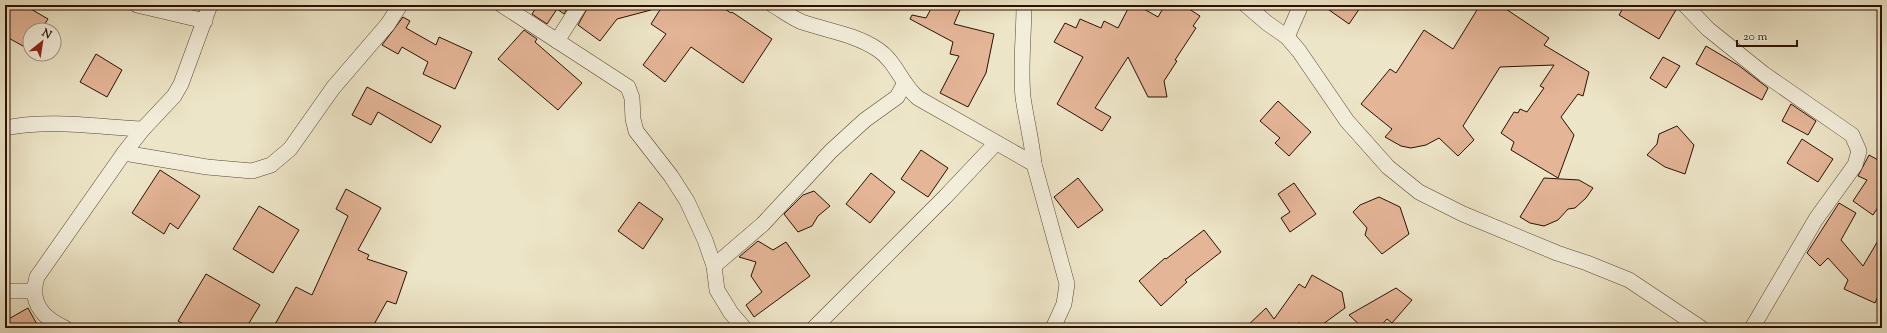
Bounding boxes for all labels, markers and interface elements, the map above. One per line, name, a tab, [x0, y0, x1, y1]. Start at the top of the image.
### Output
north arrow	[22, 22, 62, 62]
scale bar	[1737, 22, 1797, 48]
text: N	[38, 25, 54, 43]
text: 20 m	[1743, 28, 1768, 46]

